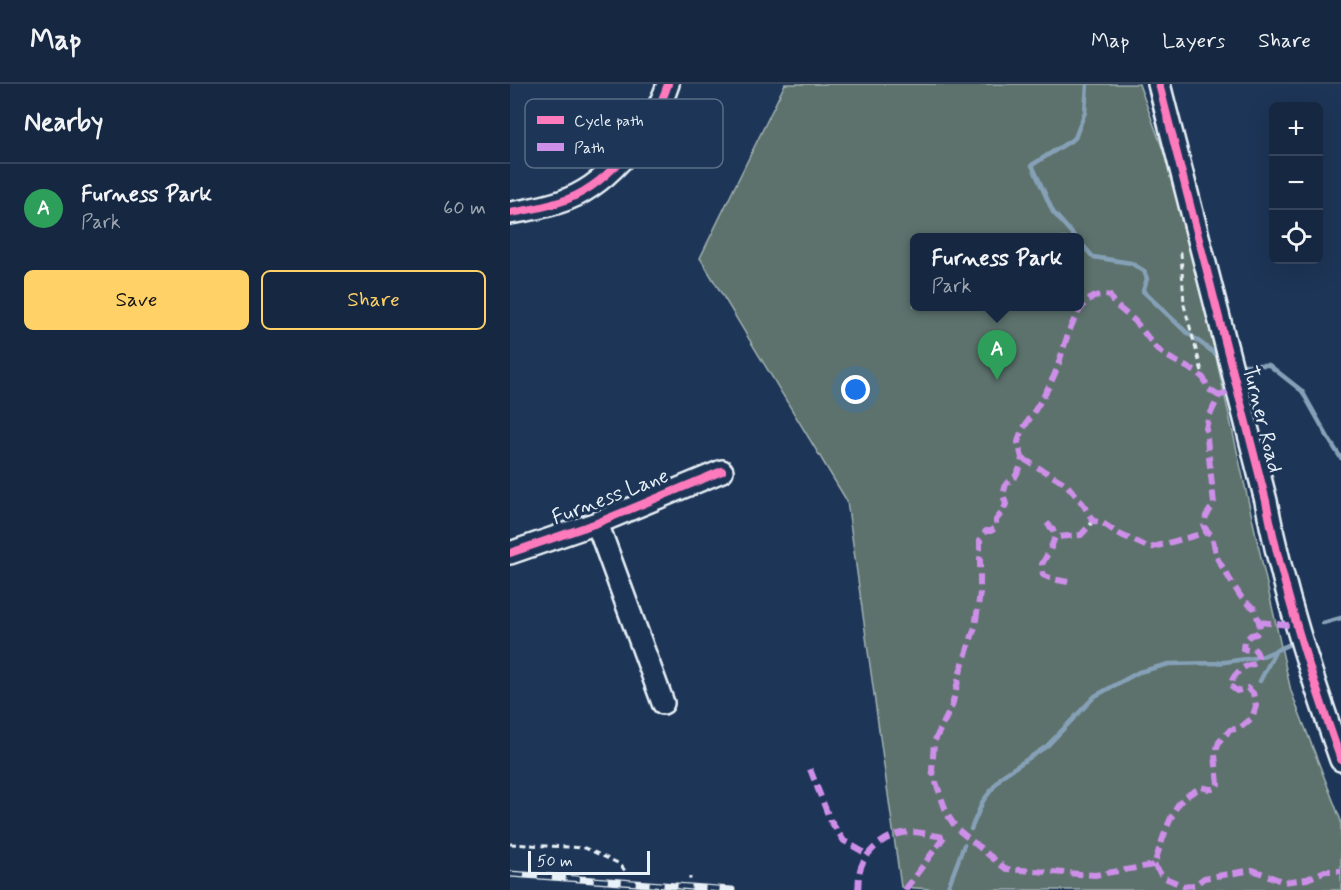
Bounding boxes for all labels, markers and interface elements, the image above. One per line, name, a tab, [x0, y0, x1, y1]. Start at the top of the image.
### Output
text: Map	[30, 23, 81, 60]
text: Map	[1091, 27, 1129, 55]
text: Layers	[1162, 27, 1225, 55]
text: Share	[1258, 27, 1311, 55]
legend	[525, 99, 723, 168]
map controls	[1269, 102, 1323, 264]
button: +	[1269, 102, 1323, 156]
text: Nearby	[24, 106, 103, 140]
text: Cycle path	[574, 111, 644, 132]
text: Path	[574, 138, 605, 159]
button: −	[1269, 156, 1323, 210]
text: Furness Park	[81, 181, 212, 209]
text: A	[37, 195, 50, 222]
text: 60 m	[443, 195, 486, 222]
text: Park	[81, 209, 121, 236]
button: locate	[1269, 210, 1323, 264]
popup	[910, 233, 1084, 311]
text: Furness Park	[932, 245, 1062, 273]
button: Save	[24, 270, 249, 330]
button: Share	[261, 270, 486, 330]
text: Park	[932, 273, 971, 300]
pin: A	[978, 330, 1016, 380]
street label: Turner Road	[1235, 363, 1289, 476]
your location	[841, 375, 870, 404]
street label: Furness Lane	[548, 462, 673, 532]
scale bar	[528, 848, 650, 876]
text: 50 m	[537, 851, 573, 872]

